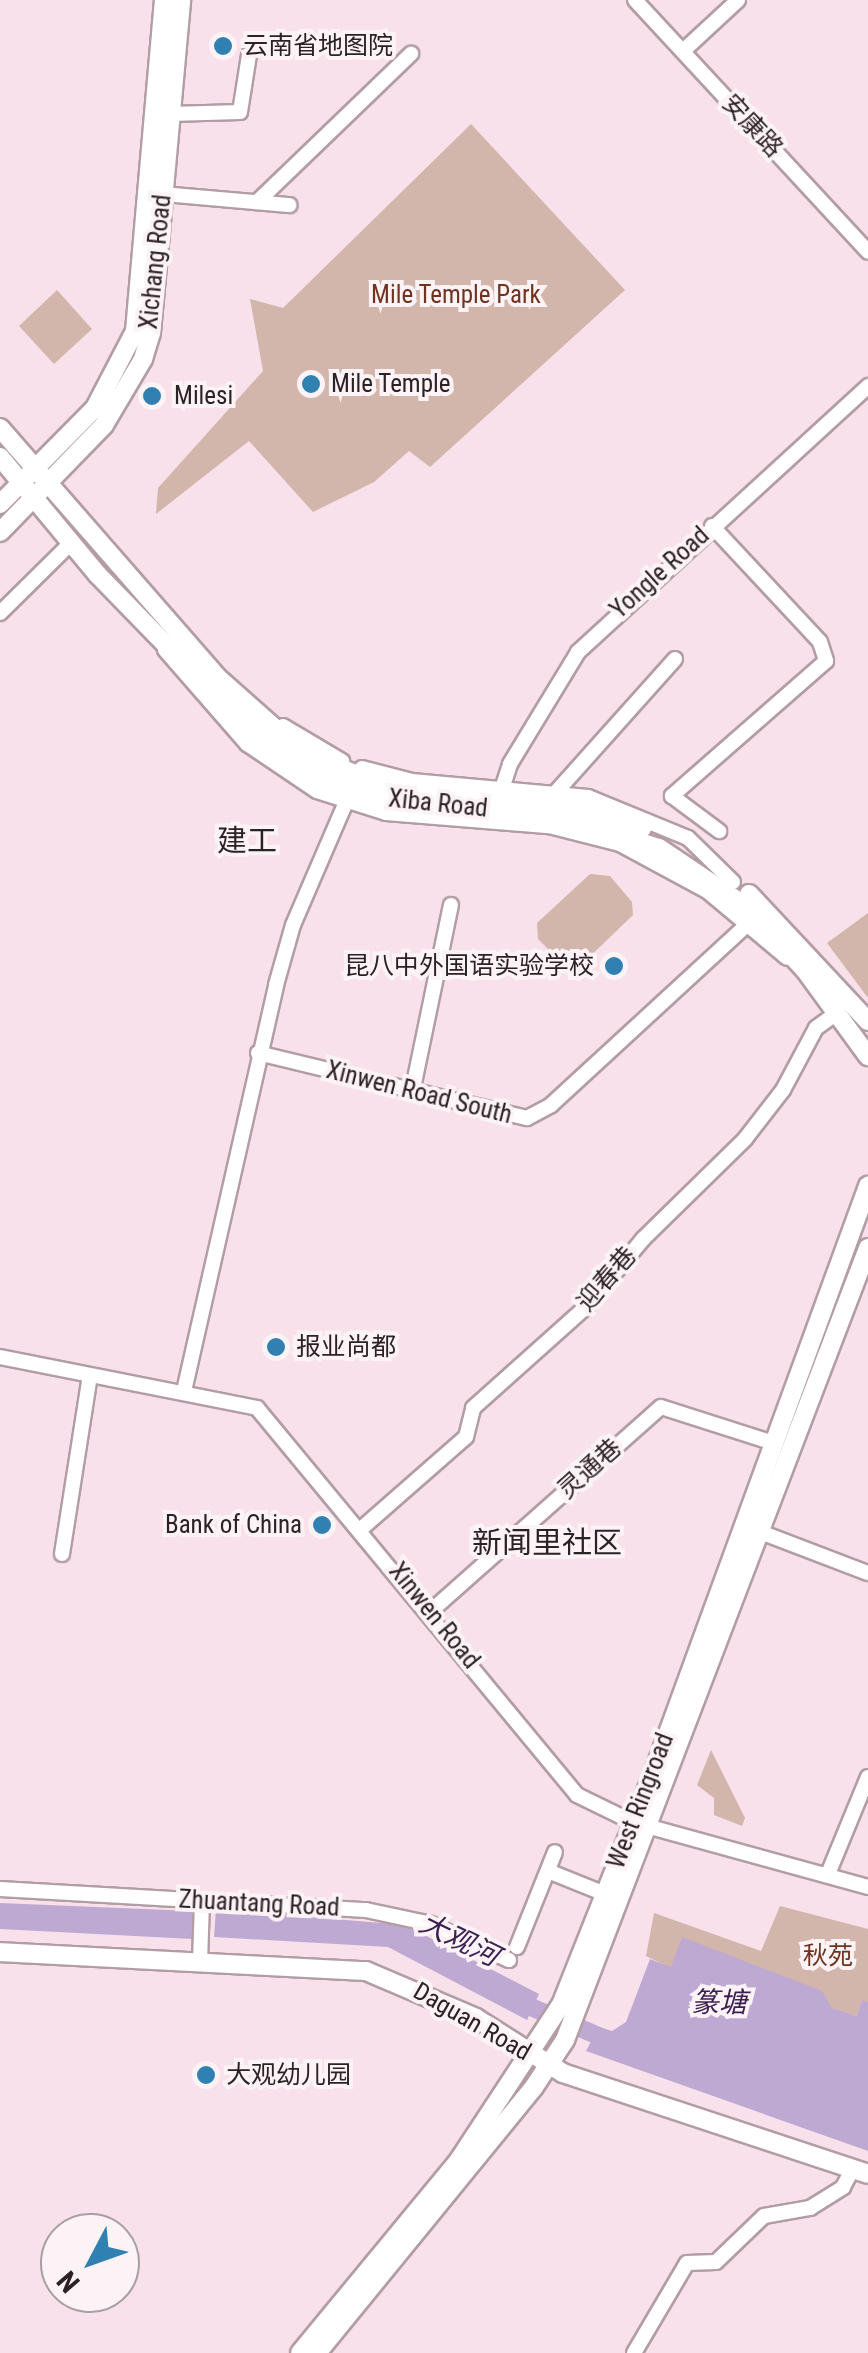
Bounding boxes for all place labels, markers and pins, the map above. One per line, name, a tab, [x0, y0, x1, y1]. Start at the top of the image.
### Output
place label: 云南省地图院	[243, 31, 393, 61]
marker: 云南省地图院	[212, 35, 234, 57]
place label: Mile Temple	[331, 369, 451, 399]
marker: Mile Temple	[300, 373, 322, 395]
place label: Milesi	[174, 381, 233, 411]
marker: Milesi	[139, 383, 165, 409]
place label: 昆八中外国语实验学校	[344, 951, 594, 981]
marker: 昆八中外国语实验学校	[603, 955, 625, 977]
place label: 报业尚都	[296, 1332, 396, 1362]
marker: 报业尚都	[265, 1336, 287, 1358]
place label: Bank of China	[165, 1510, 302, 1540]
marker: Bank of China	[311, 1514, 333, 1536]
place label: 大观幼儿园	[226, 2060, 351, 2090]
marker: 大观幼儿园	[195, 2064, 217, 2086]

